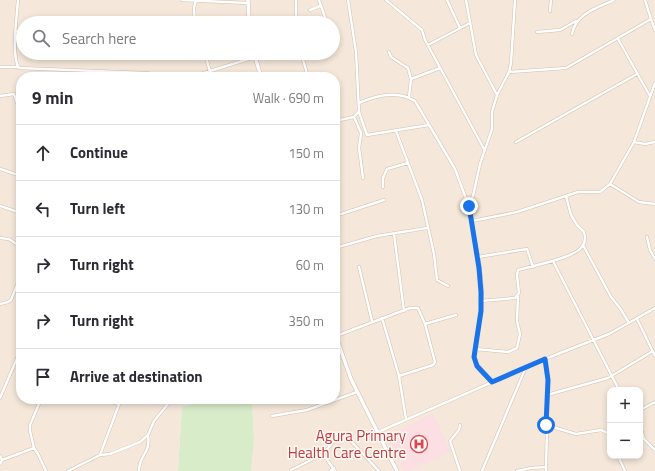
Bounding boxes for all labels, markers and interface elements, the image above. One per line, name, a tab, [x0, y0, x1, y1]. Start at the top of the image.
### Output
search box	[16, 16, 340, 60]
icon: search	[30, 27, 52, 49]
text: Search here	[62, 27, 136, 50]
text: 9 min	[32, 85, 73, 111]
text: Walk · 690 m	[253, 88, 324, 108]
text: Continue	[70, 141, 128, 164]
icon: ahead	[32, 142, 54, 164]
text: 150 m	[288, 143, 324, 163]
text: Turn left	[70, 197, 125, 220]
route end	[460, 197, 478, 215]
icon: left	[32, 198, 54, 220]
text: 130 m	[288, 199, 324, 219]
text: Turn right	[70, 253, 134, 276]
icon: right	[32, 254, 54, 276]
text: 60 m	[296, 255, 324, 275]
text: Turn right	[70, 309, 134, 332]
icon: right	[32, 310, 54, 332]
text: 350 m	[288, 311, 324, 331]
text: Arrive at destination	[70, 365, 203, 388]
icon: arrive	[32, 366, 54, 388]
map controls	[607, 387, 643, 459]
button: +	[607, 387, 643, 423]
route start	[537, 416, 555, 434]
button: −	[607, 423, 643, 459]
place label: Agura Primary Health Care Centre	[288, 424, 406, 464]
hospital icon: Agura Primary Health Care Centre	[409, 434, 429, 454]

